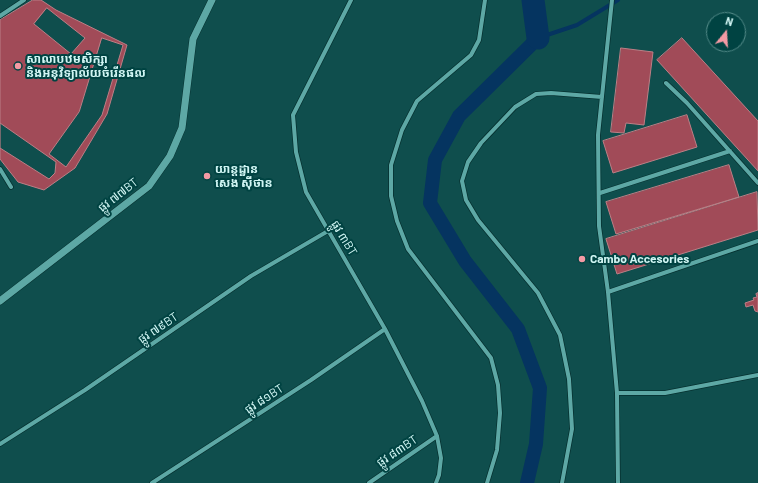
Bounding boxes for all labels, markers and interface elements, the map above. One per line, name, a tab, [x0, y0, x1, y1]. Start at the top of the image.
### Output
north arrow	[706, 12, 746, 52]
text: N	[724, 14, 735, 28]
place label: សាលាបឋមសិក្សា និងអនុវិទ្យាល័យចំរើនផល	[26, 52, 146, 80]
marker: សាលាបឋមសិក្សា និងអនុវិទ្យាល័យចំរើនផល	[13, 61, 23, 71]
place label: យាន្ដដ្ឋាន សេង ស៊ីថាន	[215, 162, 273, 190]
marker: យាន្ដដ្ឋាន សេង ស៊ីថាន	[202, 171, 212, 181]
street label: ផ្លូវ ៧៧BT	[95, 175, 141, 215]
street label: ផ្លូវ ៣BT	[328, 218, 360, 258]
place label: Cambo Accesories	[590, 252, 689, 266]
marker: Cambo Accesories	[577, 254, 587, 264]
street label: ផ្លូវ ៧៩BT	[135, 309, 181, 347]
street label: ផ្លូវ ៨១BT	[242, 381, 286, 417]
street label: ផ្លូវ ៨៣BT	[374, 432, 420, 470]

